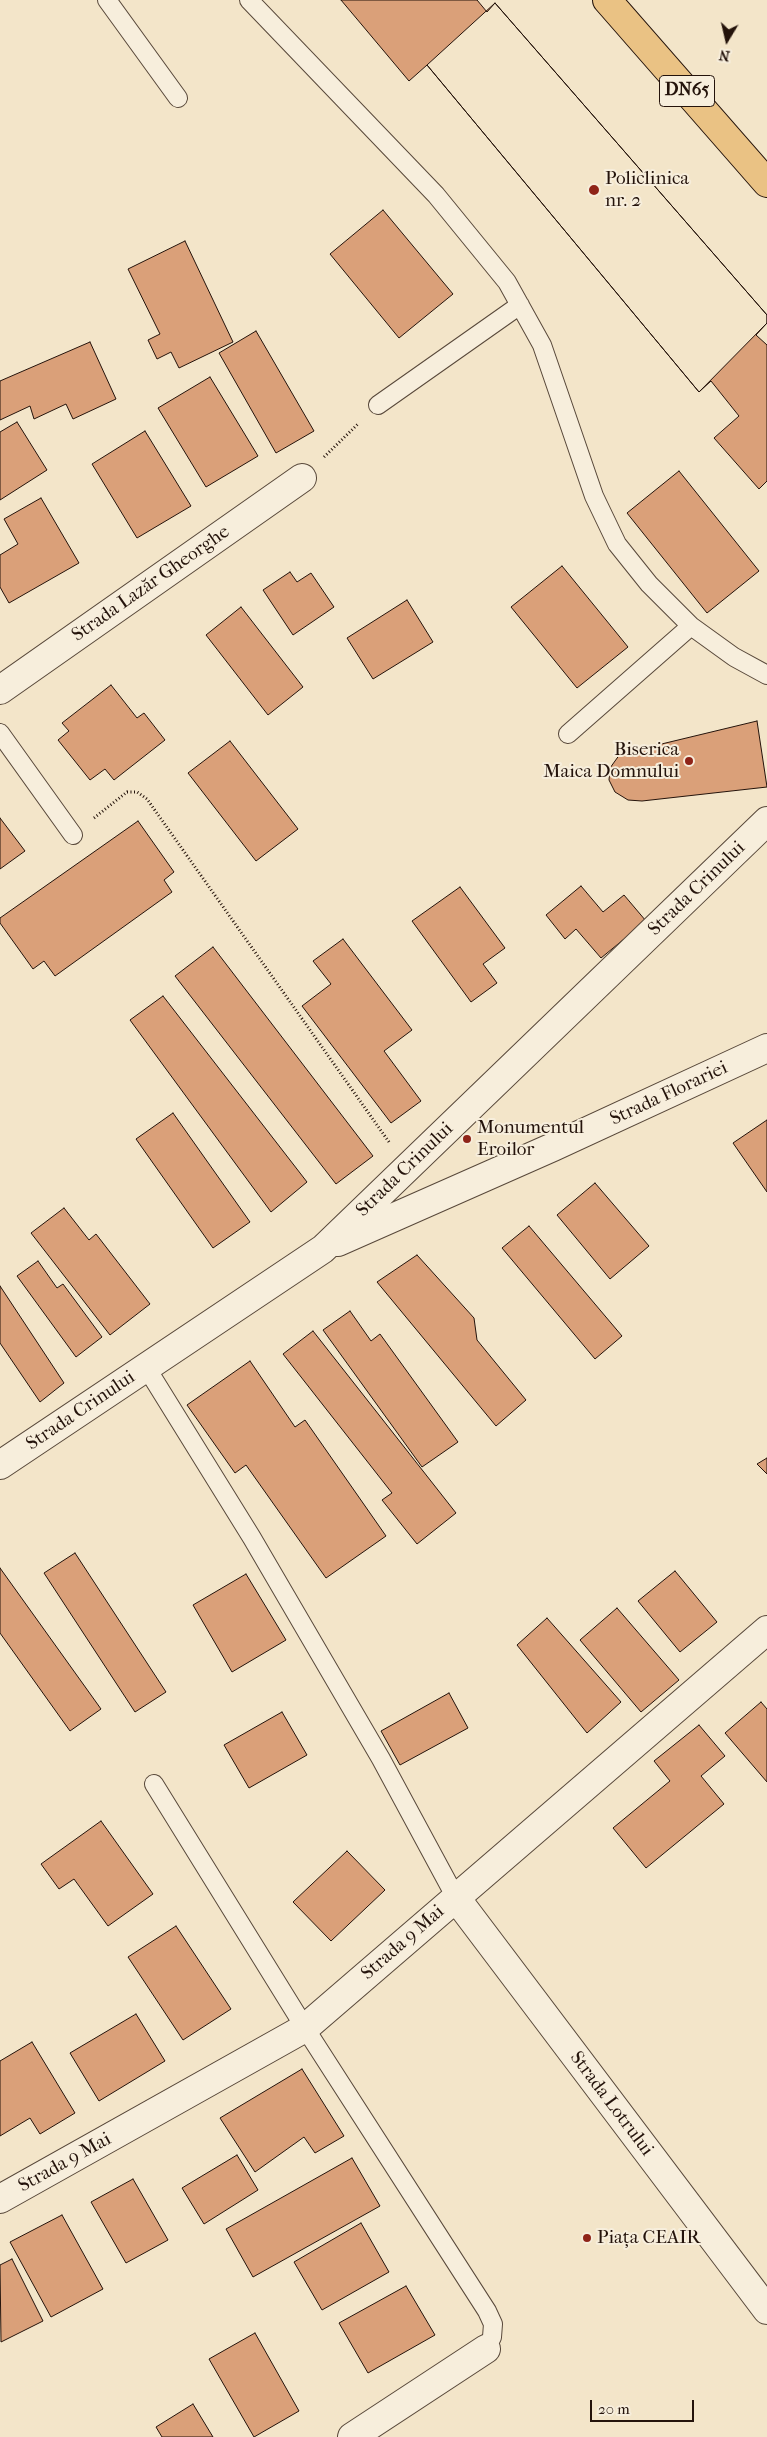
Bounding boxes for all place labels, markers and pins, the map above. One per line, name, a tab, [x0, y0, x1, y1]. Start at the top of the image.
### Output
place label: Policlinica nr. 2	[605, 168, 689, 212]
marker: Policlinica nr. 2	[587, 183, 601, 197]
place label: Biserica Maica Domnului	[543, 739, 679, 783]
marker: Biserica Maica Domnului	[683, 755, 695, 767]
place label: Monumentul Eroilor	[477, 1117, 584, 1161]
marker: Monumentul Eroilor	[461, 1133, 473, 1145]
place label: Piața CEAIR	[597, 2227, 700, 2249]
marker: Piața CEAIR	[581, 2232, 593, 2244]

